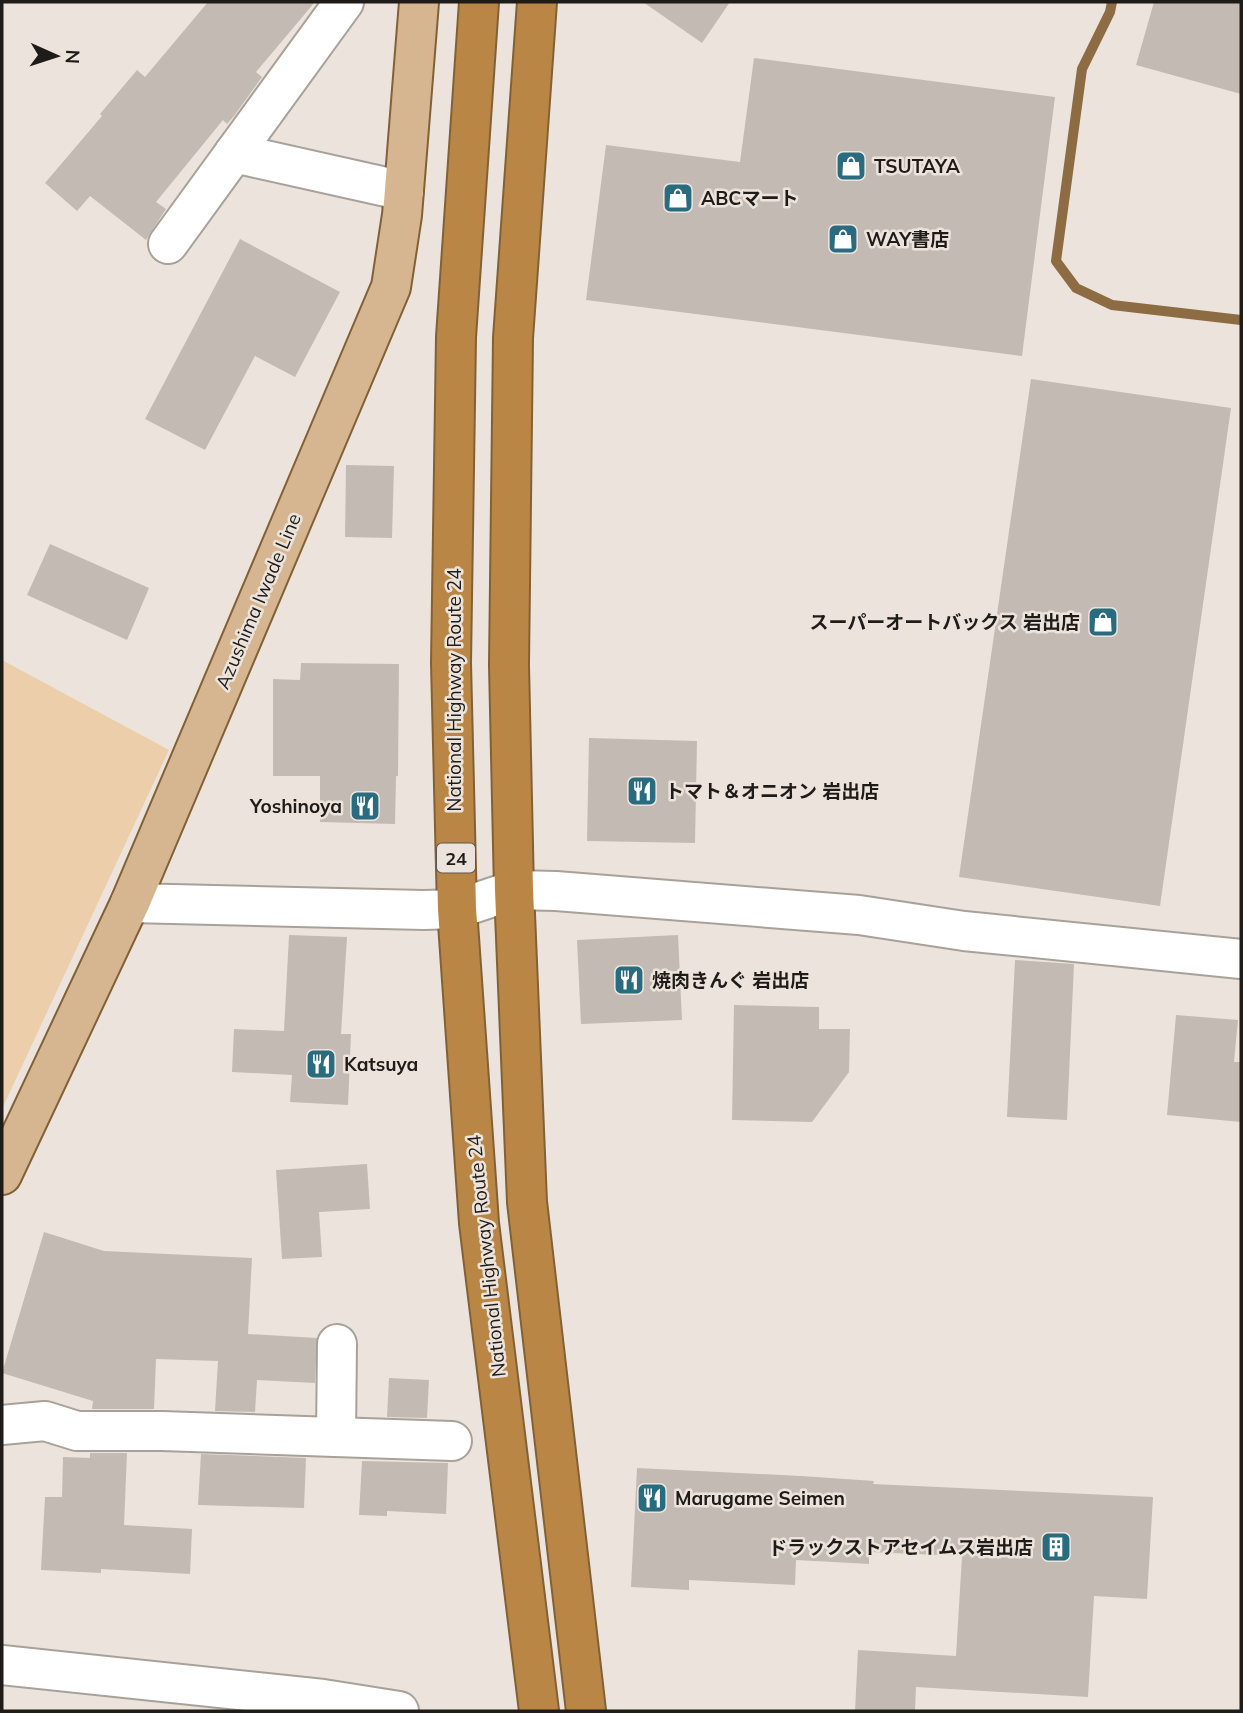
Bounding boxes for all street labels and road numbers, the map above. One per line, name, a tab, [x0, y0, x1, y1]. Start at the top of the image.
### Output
street label: Azushima Iwade Line	[210, 510, 306, 692]
street label: National Highway Route 24	[442, 568, 466, 812]
road number: 24	[437, 844, 475, 872]
street label: National Highway Route 24	[461, 1134, 511, 1378]

